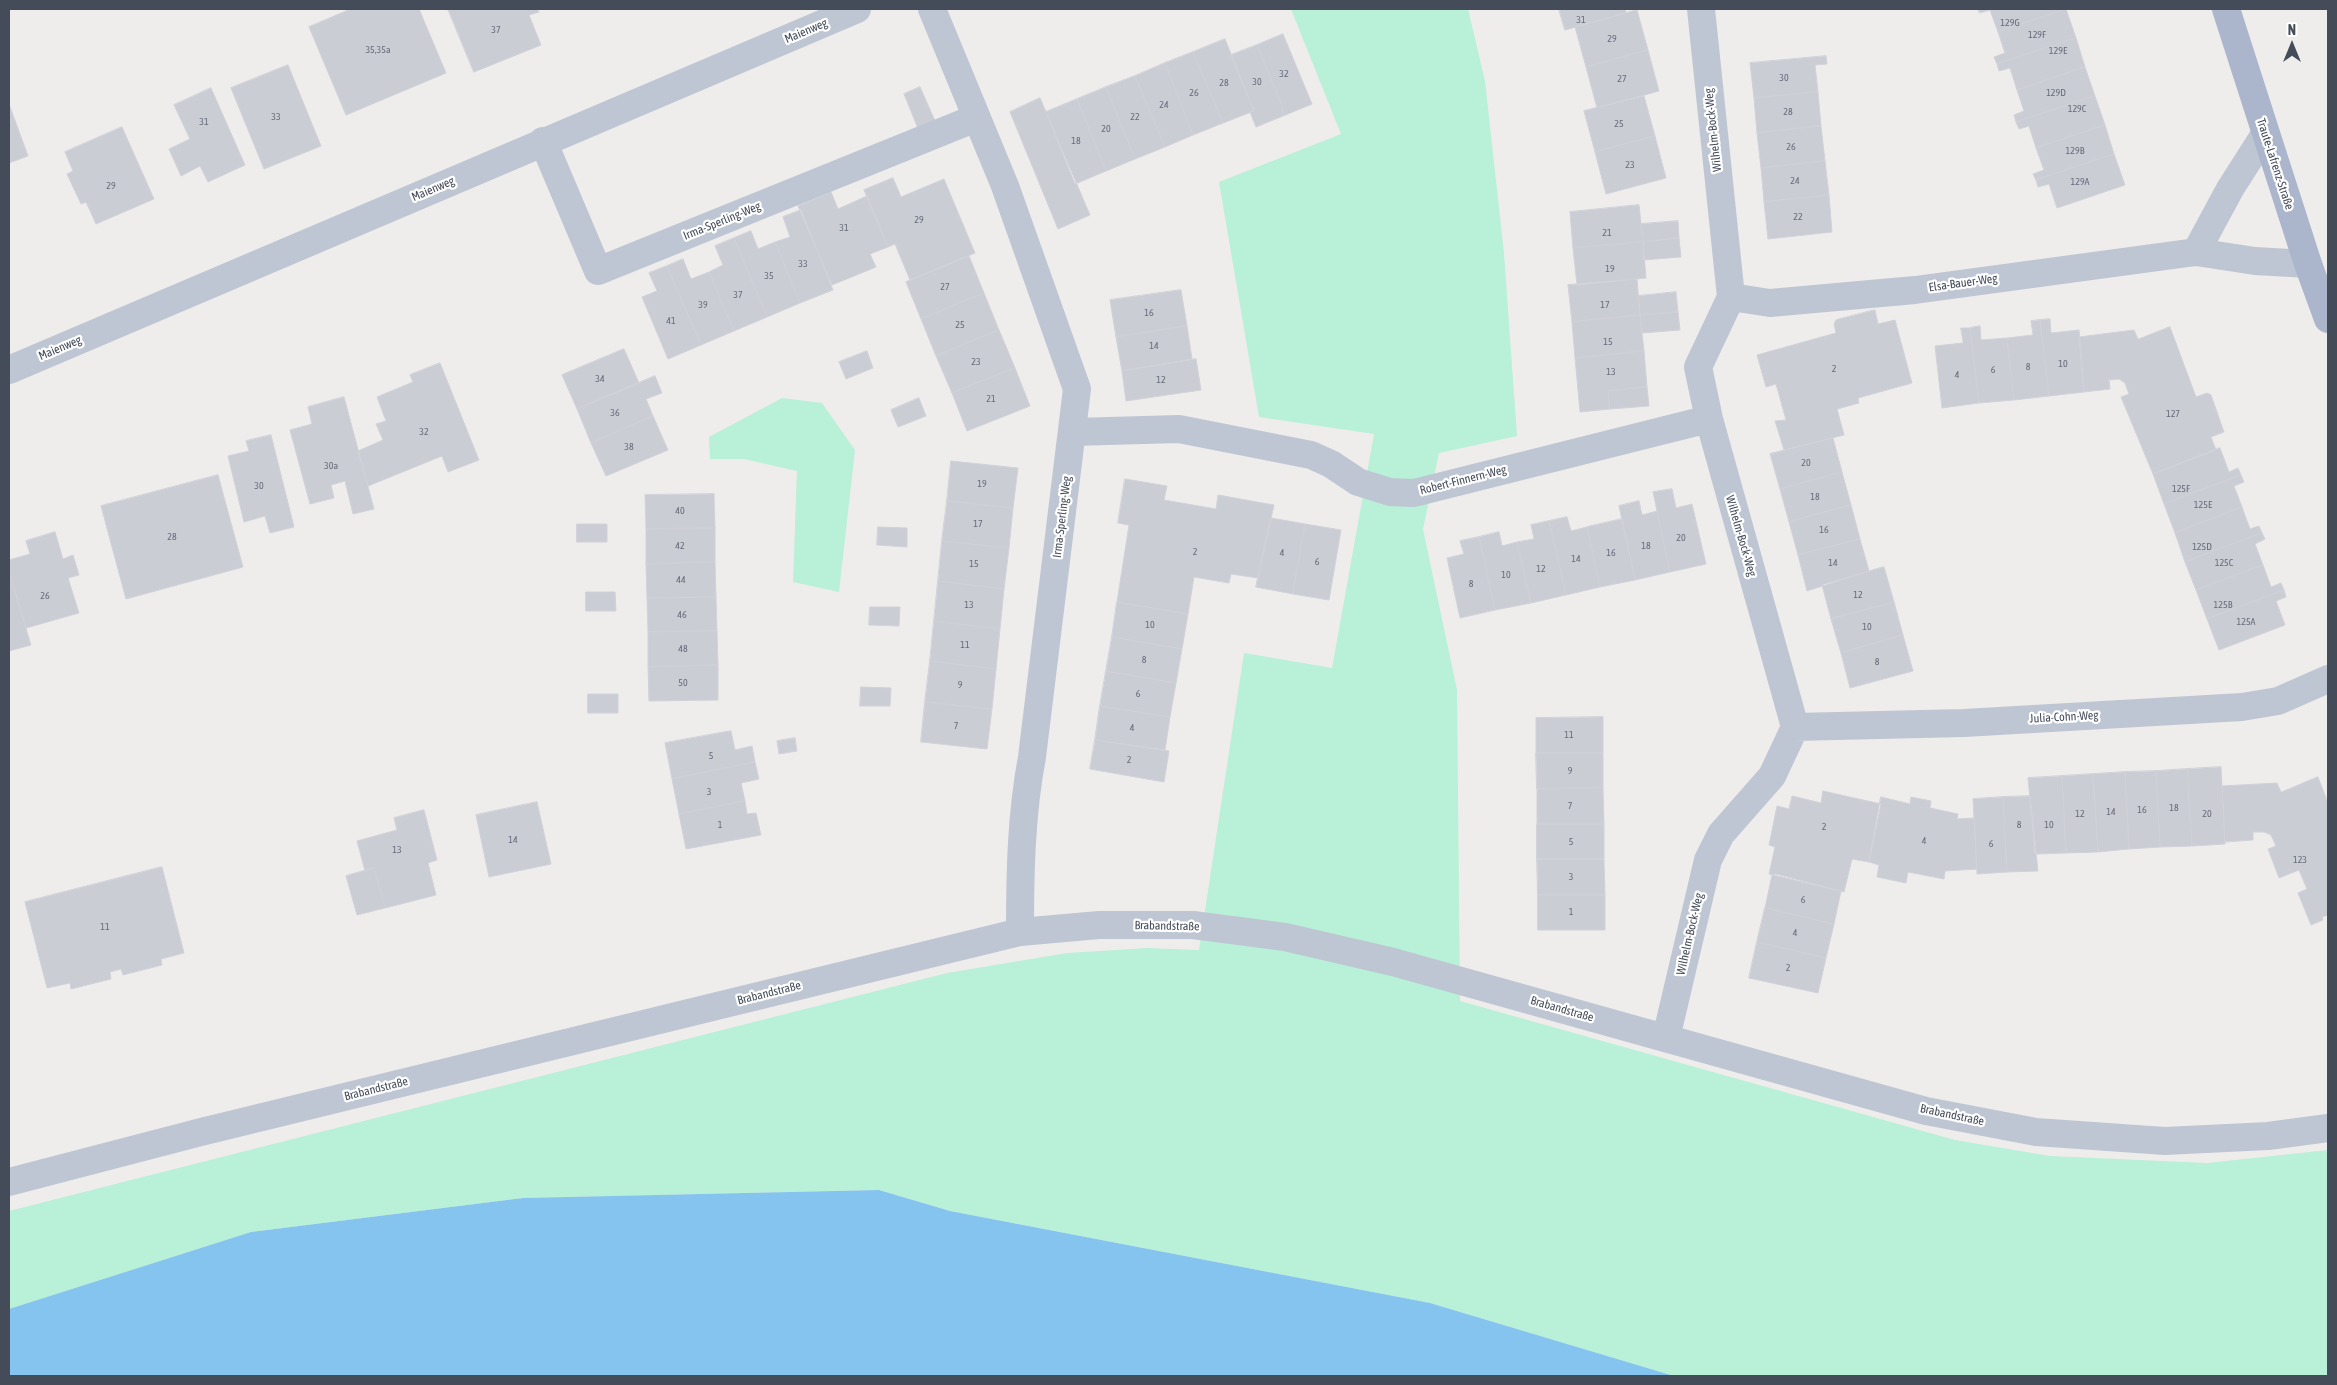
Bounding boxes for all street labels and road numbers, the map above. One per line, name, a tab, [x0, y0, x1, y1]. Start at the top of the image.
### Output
street label: Maienweg	[782, 16, 830, 46]
street label: Wilhelm-Bock-Weg	[1701, 88, 1725, 172]
street label: Traute-Lafrenz-Straße	[2253, 117, 2297, 211]
street label: Maienweg	[409, 174, 457, 204]
street label: Irma-Sperling-Weg	[681, 199, 763, 243]
street label: Elsa-Bauer-Weg	[1928, 271, 1998, 295]
street label: Maienweg	[36, 333, 84, 363]
street label: Robert-Finnern-Weg	[1418, 462, 1508, 498]
street label: Irma-Sperling-Weg	[1050, 475, 1074, 559]
street label: Wilhelm-Bock-Weg	[1723, 494, 1759, 578]
street label: Julia-Cohn-Weg	[2029, 708, 2099, 726]
street label: Wilhelm-Bock-Weg	[1674, 892, 1706, 976]
street label: Brabandstraße	[1134, 918, 1200, 934]
street label: Brabandstraße	[736, 978, 802, 1008]
street label: Brabandstraße	[1529, 993, 1595, 1025]
street label: Brabandstraße	[343, 1074, 409, 1104]
street label: Brabandstraße	[1919, 1101, 1985, 1129]

